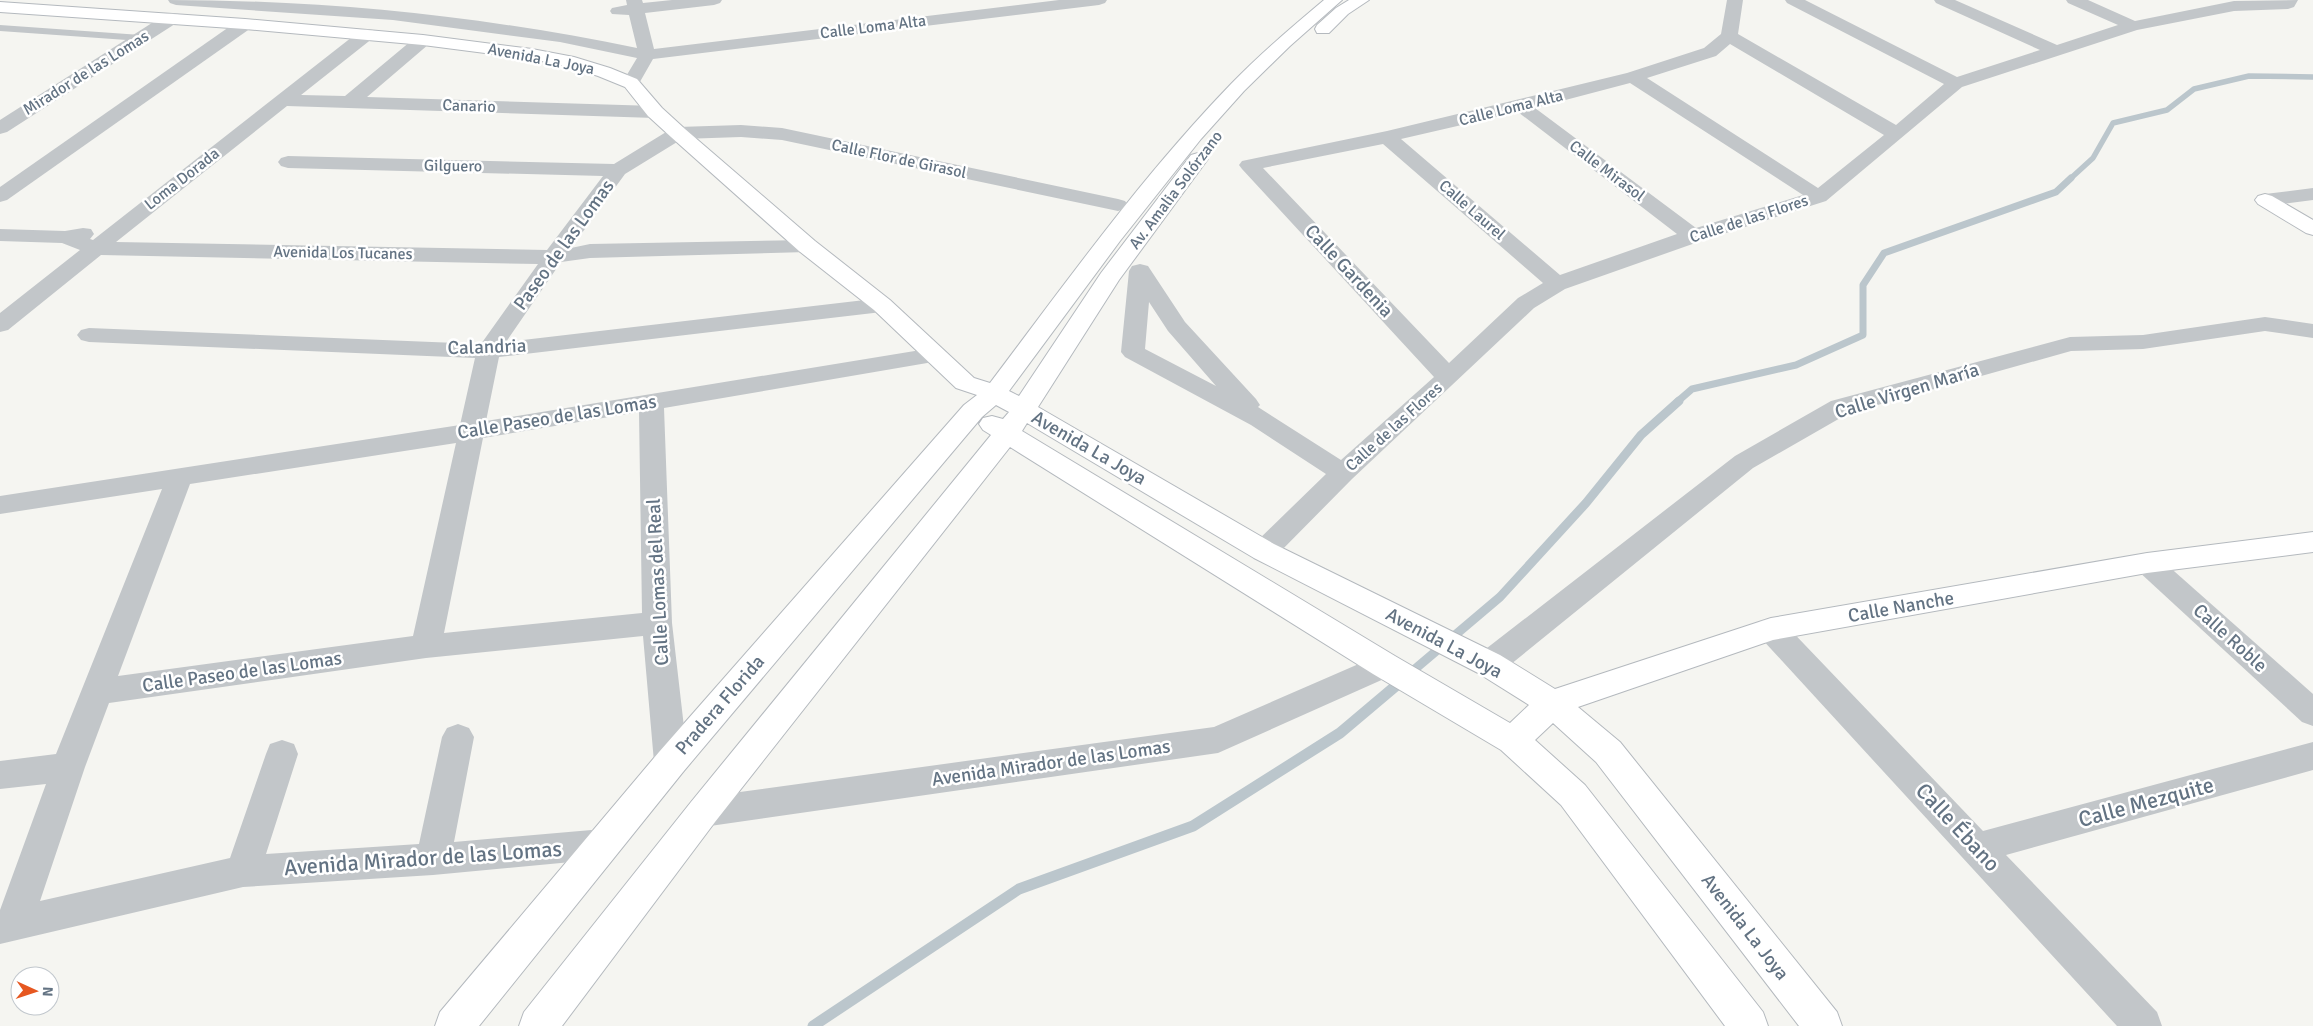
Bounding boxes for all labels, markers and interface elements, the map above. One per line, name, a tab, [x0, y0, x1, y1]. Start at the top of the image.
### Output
street label: Calle Loma Alta	[819, 11, 927, 43]
street label: Mirador de las Lomas	[19, 26, 153, 120]
street label: Avenida La Joya	[486, 39, 596, 79]
street label: Calle Loma Alta	[1457, 85, 1565, 131]
street label: Canario	[442, 95, 496, 117]
street label: Av. Amalia Solórzano	[1125, 127, 1227, 253]
street label: Calle Flor de Girasol	[830, 135, 969, 183]
street label: Calle Mirasol	[1565, 136, 1649, 206]
street label: Loma Dorada	[140, 143, 224, 215]
street label: Gilguero	[424, 155, 482, 177]
street label: Paseo de las Lomas	[509, 175, 619, 315]
street label: Calle Laurel	[1435, 176, 1510, 245]
street label: Calle de las Flores	[1687, 190, 1811, 248]
street label: Calle Gardenia	[1300, 219, 1398, 323]
street label: Avenida Los Tucanes	[273, 242, 413, 264]
street label: Calandria	[447, 334, 527, 360]
street label: Calle Virgen María	[1832, 358, 1982, 424]
street label: Calle de las Flores	[1341, 378, 1447, 476]
street label: Calle Paseo de las Lomas	[456, 389, 658, 445]
street label: Avenida La Joya	[1027, 405, 1151, 491]
street label: Calle Lomas del Real	[642, 498, 674, 666]
street label: Calle Nanche	[1846, 586, 1956, 628]
street label: Calle Roble	[2188, 599, 2272, 677]
street label: Avenida La Joya	[1382, 602, 1506, 684]
street label: Calle Paseo de las Lomas	[141, 646, 343, 698]
street label: Pradera Florida	[670, 650, 770, 760]
street label: Avenida Mirador de las Lomas	[930, 734, 1172, 792]
street label: Calle Mezquite	[2075, 771, 2217, 833]
street label: Calle Ébano	[1910, 777, 2006, 877]
street label: Avenida Mirador de las Lomas	[283, 835, 563, 881]
street label: Avenida La Joya	[1696, 869, 1794, 985]
north arrow	[10, 966, 60, 1016]
text: N	[39, 986, 56, 997]

